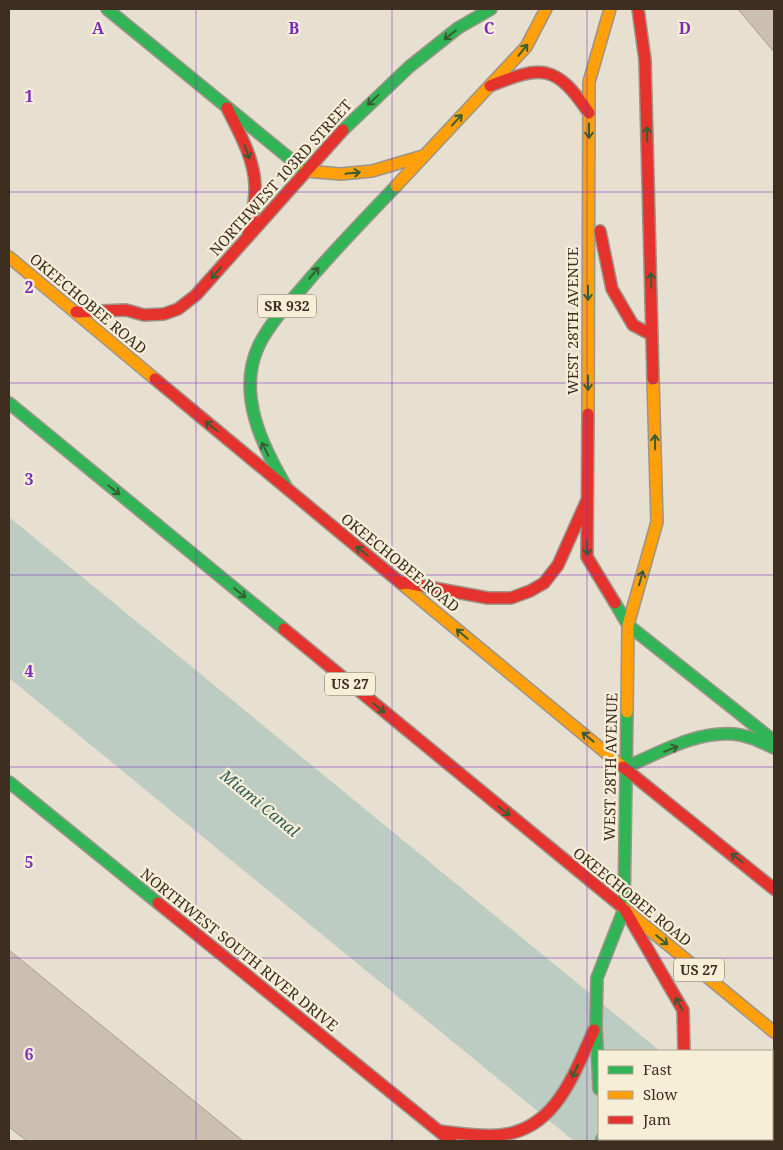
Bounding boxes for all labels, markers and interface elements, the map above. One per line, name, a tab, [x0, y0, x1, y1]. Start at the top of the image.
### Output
text: A	[92, 17, 105, 39]
text: B	[289, 17, 300, 39]
text: C	[484, 17, 495, 39]
text: D	[679, 17, 691, 39]
one-way arrow	[444, 29, 457, 40]
one-way arrow	[517, 44, 528, 57]
text: 1	[24, 85, 34, 107]
one-way arrow	[367, 94, 380, 106]
street label: NORTHWEST 103RD STREET	[205, 95, 356, 260]
one-way arrow	[451, 114, 463, 127]
one-way arrow	[584, 122, 594, 139]
one-way arrow	[642, 126, 652, 142]
one-way arrow	[243, 144, 252, 159]
one-way arrow	[345, 168, 361, 178]
street label: WEST 28TH AVENUE	[562, 247, 582, 395]
street label: OKEECHOBEE ROAD	[26, 248, 151, 358]
one-way arrow	[210, 266, 221, 279]
one-way arrow	[308, 267, 319, 280]
one-way arrow	[646, 272, 656, 288]
text: 2	[24, 276, 34, 298]
one-way arrow	[583, 285, 593, 301]
road number: SR 932	[258, 294, 316, 318]
one-way arrow	[583, 374, 593, 390]
one-way arrow	[205, 421, 218, 432]
one-way arrow	[650, 435, 660, 451]
one-way arrow	[260, 442, 269, 457]
text: 3	[24, 468, 34, 490]
one-way arrow	[108, 484, 121, 495]
street label: OKEECHOBEE ROAD	[337, 508, 464, 616]
one-way arrow	[582, 540, 592, 556]
one-way arrow	[356, 546, 369, 557]
one-way arrow	[637, 570, 647, 586]
one-way arrow	[233, 588, 246, 599]
one-way arrow	[456, 628, 469, 639]
text: 4	[24, 660, 34, 682]
road number: US 27	[325, 672, 375, 696]
street label: WEST 28TH AVENUE	[599, 693, 621, 841]
one-way arrow	[372, 702, 385, 713]
one-way arrow	[582, 731, 595, 742]
one-way arrow	[663, 743, 678, 753]
water label: Miami Canal	[215, 764, 304, 842]
one-way arrow	[497, 805, 510, 816]
street label: OKEECHOBEE ROAD	[569, 842, 696, 950]
text: 5	[24, 851, 34, 873]
one-way arrow	[730, 852, 743, 863]
street label: NORTHWEST SOUTH RIVER DRIVE	[137, 863, 342, 1035]
one-way arrow	[655, 934, 668, 945]
road number: US 27	[674, 958, 724, 982]
one-way arrow	[674, 996, 684, 1011]
text: 6	[24, 1043, 34, 1065]
legend	[598, 1050, 773, 1140]
text: Fast	[643, 1059, 672, 1079]
one-way arrow	[570, 1063, 580, 1078]
text: Slow	[643, 1084, 677, 1104]
text: Jam	[642, 1109, 671, 1129]

